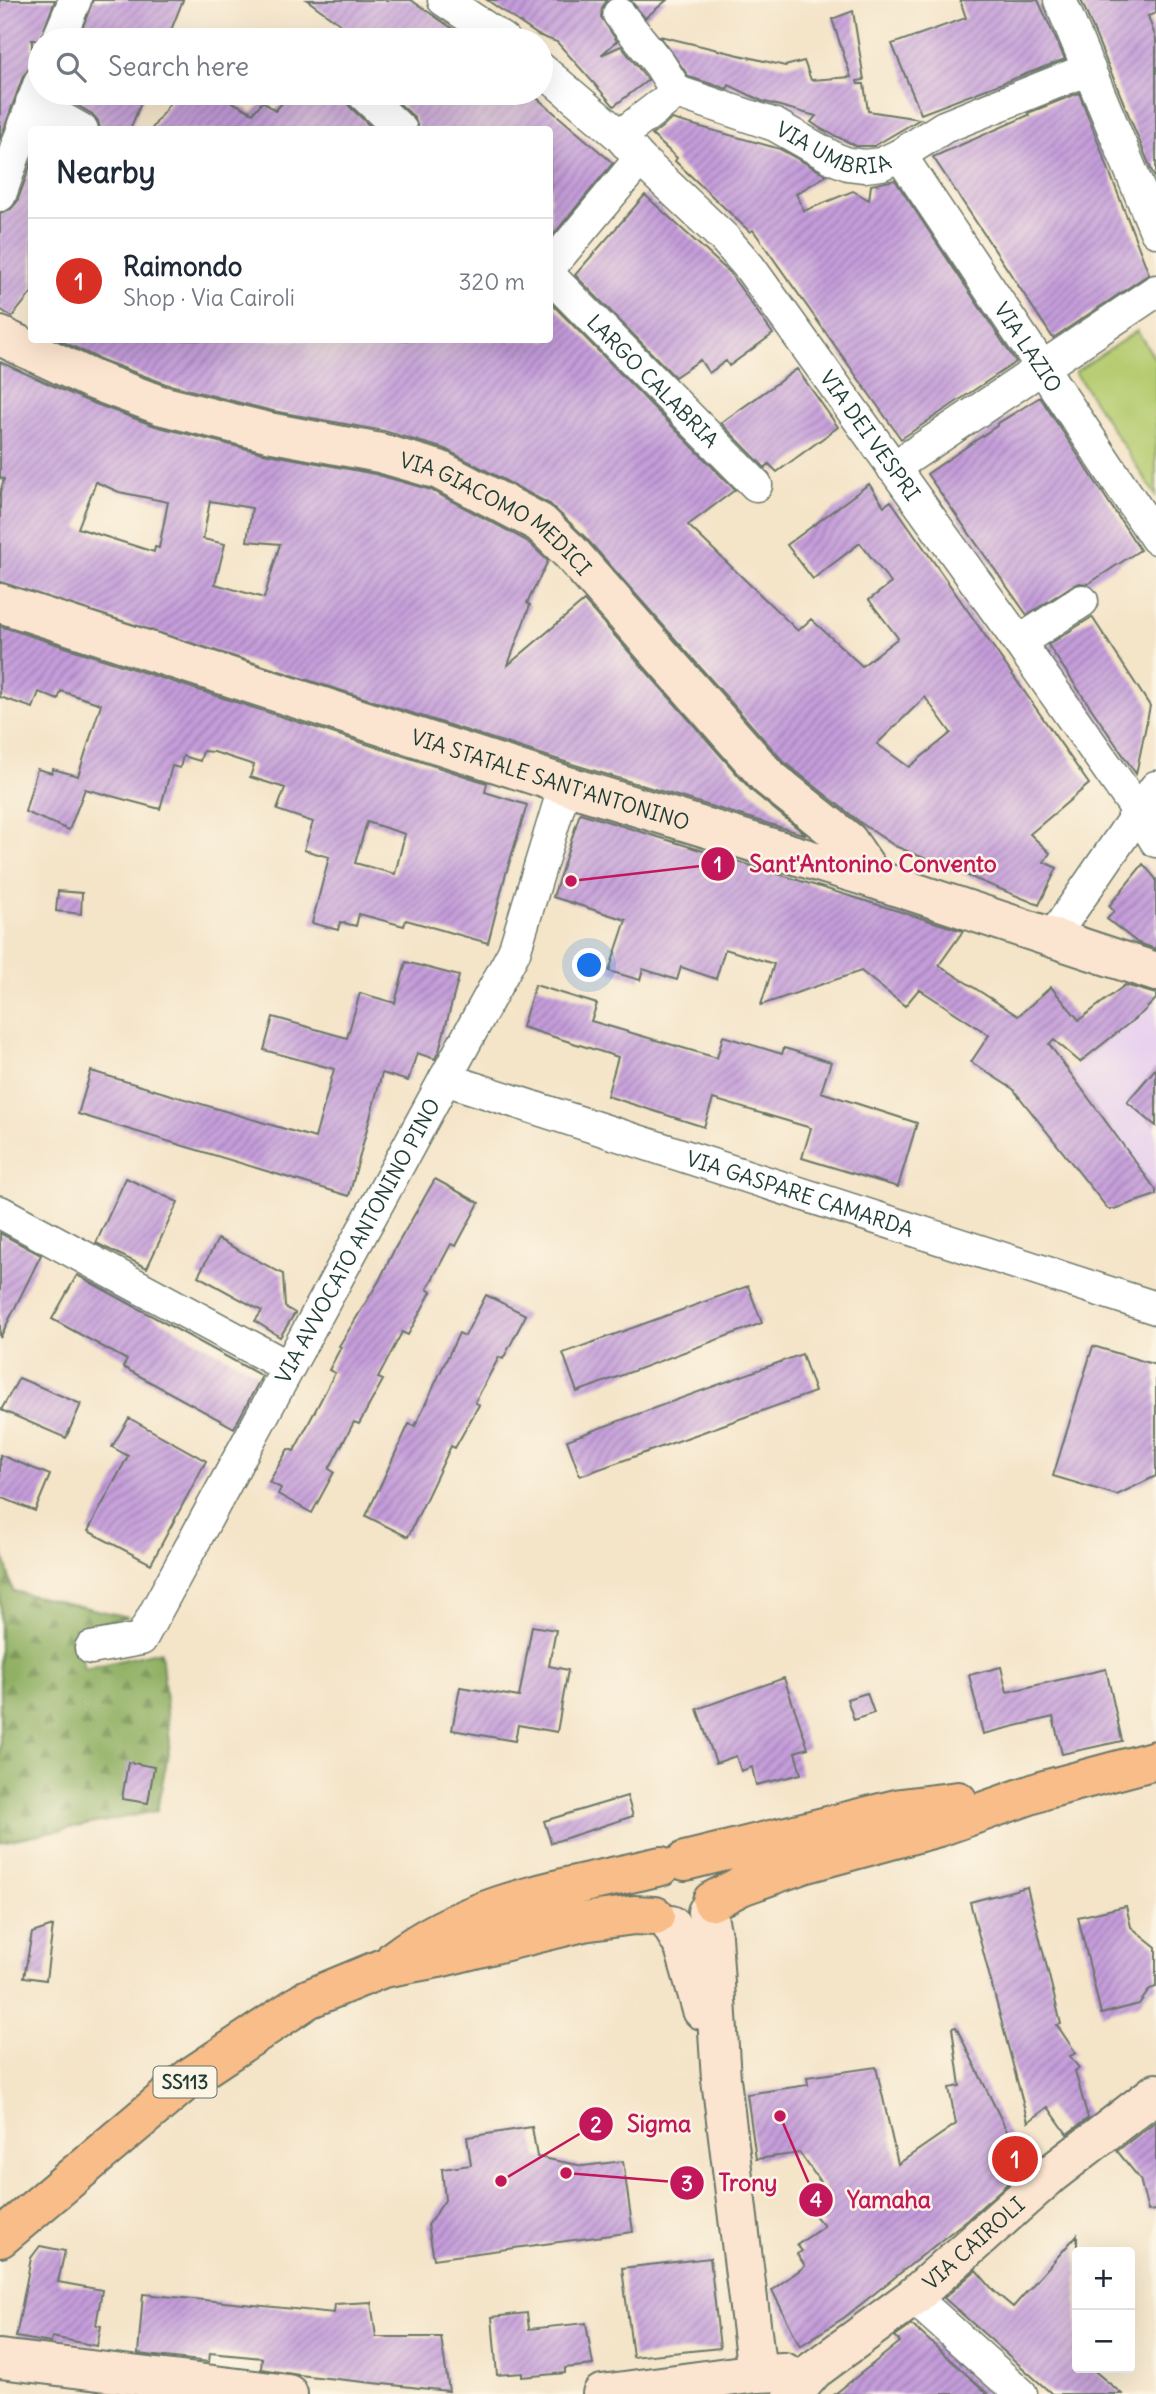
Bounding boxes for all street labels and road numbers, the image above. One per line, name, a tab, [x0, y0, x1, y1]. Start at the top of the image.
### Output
street label: VIA UMBRIA	[771, 115, 895, 180]
street label: VIA LAZIO	[989, 297, 1068, 397]
street label: LARGO CALABRIA	[582, 308, 725, 453]
street label: VIA DEI VESPRI	[814, 365, 926, 506]
street label: VIA GIACOMO MEDICI	[397, 446, 598, 581]
street label: VIA STATALE SANT'ANTONINO	[408, 723, 693, 836]
street label: VIA AVVOCATO ANTONINO PINO	[269, 1093, 446, 1388]
street label: VIA GASPARE CAMARDA	[683, 1144, 917, 1243]
road number: SS113	[154, 2066, 216, 2098]
street label: VIA CAIROLI	[917, 2191, 1030, 2295]

